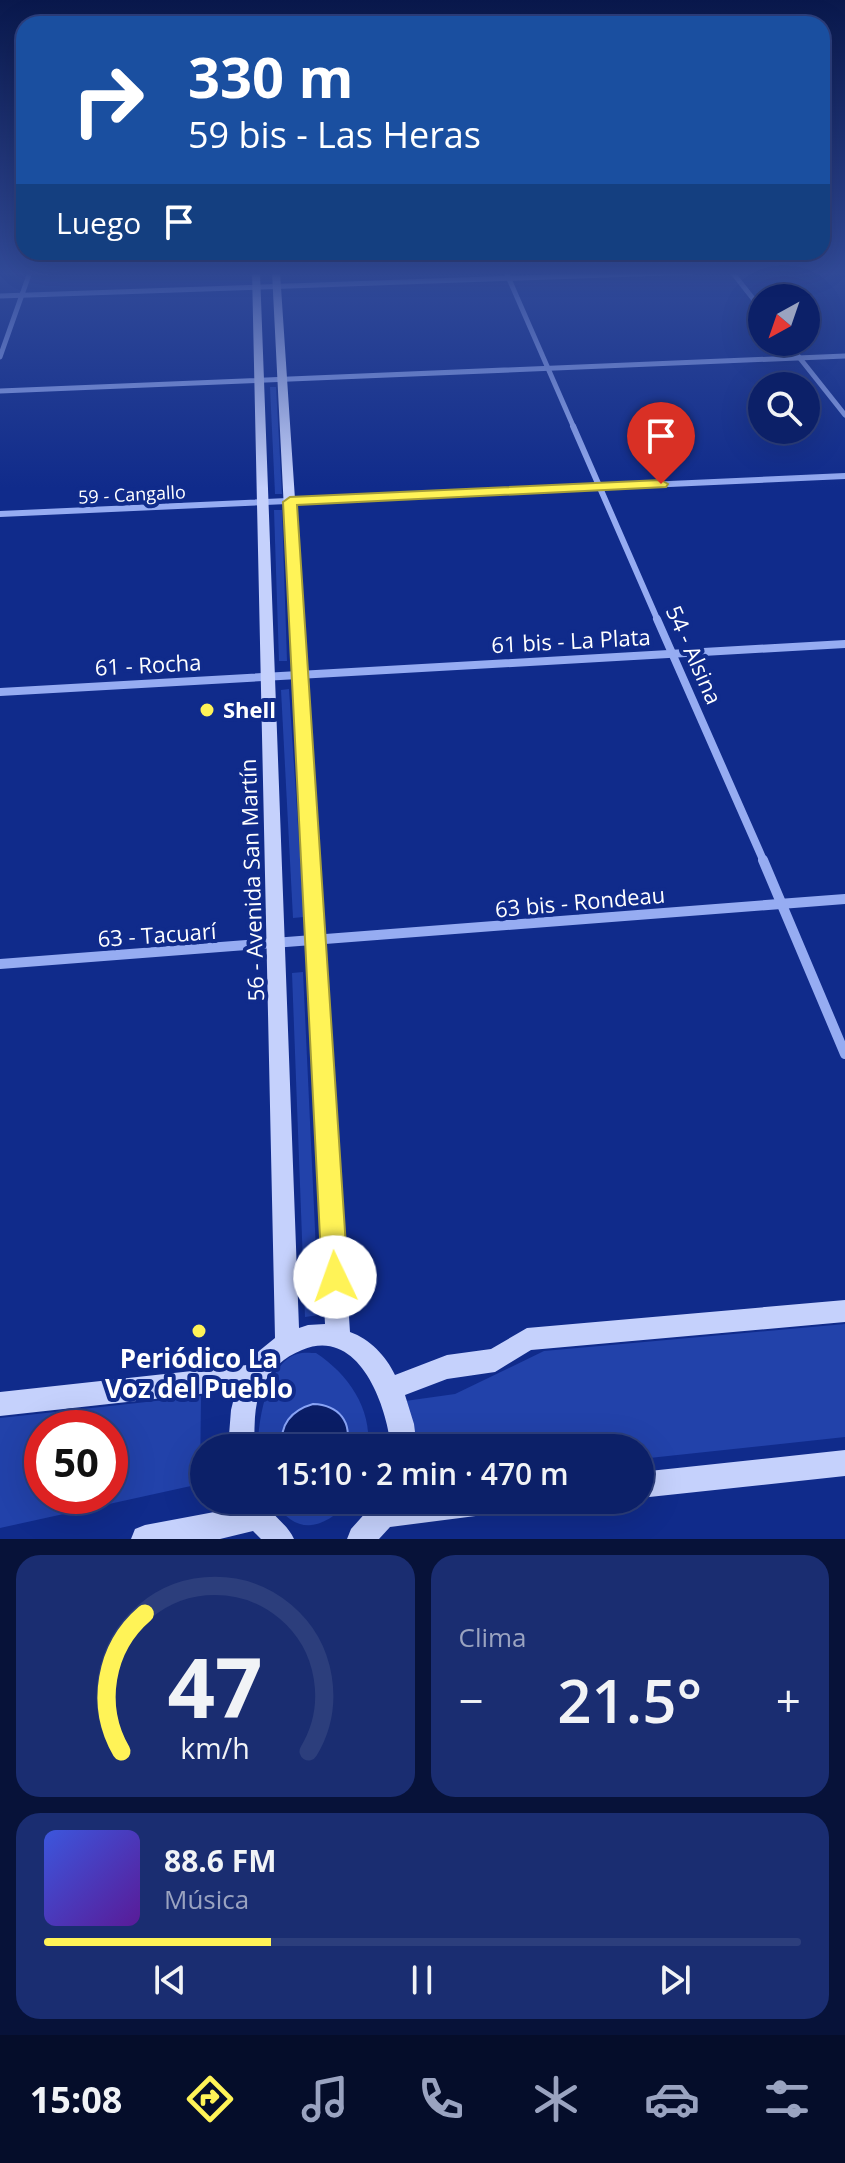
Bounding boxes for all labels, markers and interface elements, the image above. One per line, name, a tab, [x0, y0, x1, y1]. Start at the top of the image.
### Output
text: 330 m	[188, 38, 354, 114]
icon: right	[56, 48, 160, 152]
text: 59 bis - Las Heras	[188, 110, 481, 159]
icon: arrive	[157, 200, 201, 244]
text: Luego	[56, 202, 141, 243]
north arrow	[748, 284, 820, 356]
map controls	[748, 284, 820, 444]
button: search	[748, 372, 820, 444]
pin	[627, 402, 695, 484]
icon: arrive	[639, 414, 683, 458]
street label: 59 - Cangallo	[77, 479, 186, 509]
street label: 54 - Alsina	[660, 601, 730, 709]
street label: 61 bis - La Plata	[491, 621, 651, 659]
street label: 61 - Rocha	[94, 646, 202, 682]
place label: Shell	[223, 694, 276, 724]
marker: Shell	[198, 701, 216, 719]
street label: 56 - Avenida San Martín	[232, 758, 270, 1002]
street label: 63 bis - Rondeau	[494, 879, 666, 923]
street label: 63 - Tacuarí	[97, 915, 218, 953]
position arrow	[293, 1235, 377, 1319]
marker: Periódico La Voz del Pueblo	[190, 1322, 208, 1340]
place label: Periódico La Voz del Pueblo	[105, 1340, 293, 1406]
speed limit sign: 50	[24, 1410, 128, 1514]
text: 15:10 · 2 min · 470 m	[275, 1453, 569, 1494]
text: Clima	[459, 1619, 527, 1655]
text: 47	[168, 1629, 263, 1742]
text: 21.5°	[557, 1659, 702, 1741]
text: −	[459, 1670, 484, 1730]
text: +	[776, 1670, 801, 1730]
text: km/h	[181, 1728, 250, 1767]
text: 88.6 FM	[164, 1840, 277, 1881]
text: Música	[164, 1881, 249, 1917]
icon: previous	[148, 1958, 192, 2002]
icon: pause	[400, 1958, 444, 2002]
icon: next	[653, 1958, 697, 2002]
icon: directions	[182, 2071, 238, 2127]
icon: music	[297, 2071, 353, 2127]
icon: phone	[413, 2071, 469, 2127]
icon: climate	[528, 2071, 584, 2127]
icon: car	[644, 2071, 700, 2127]
icon: filters	[759, 2071, 815, 2127]
text: 15:08	[30, 2075, 122, 2124]

